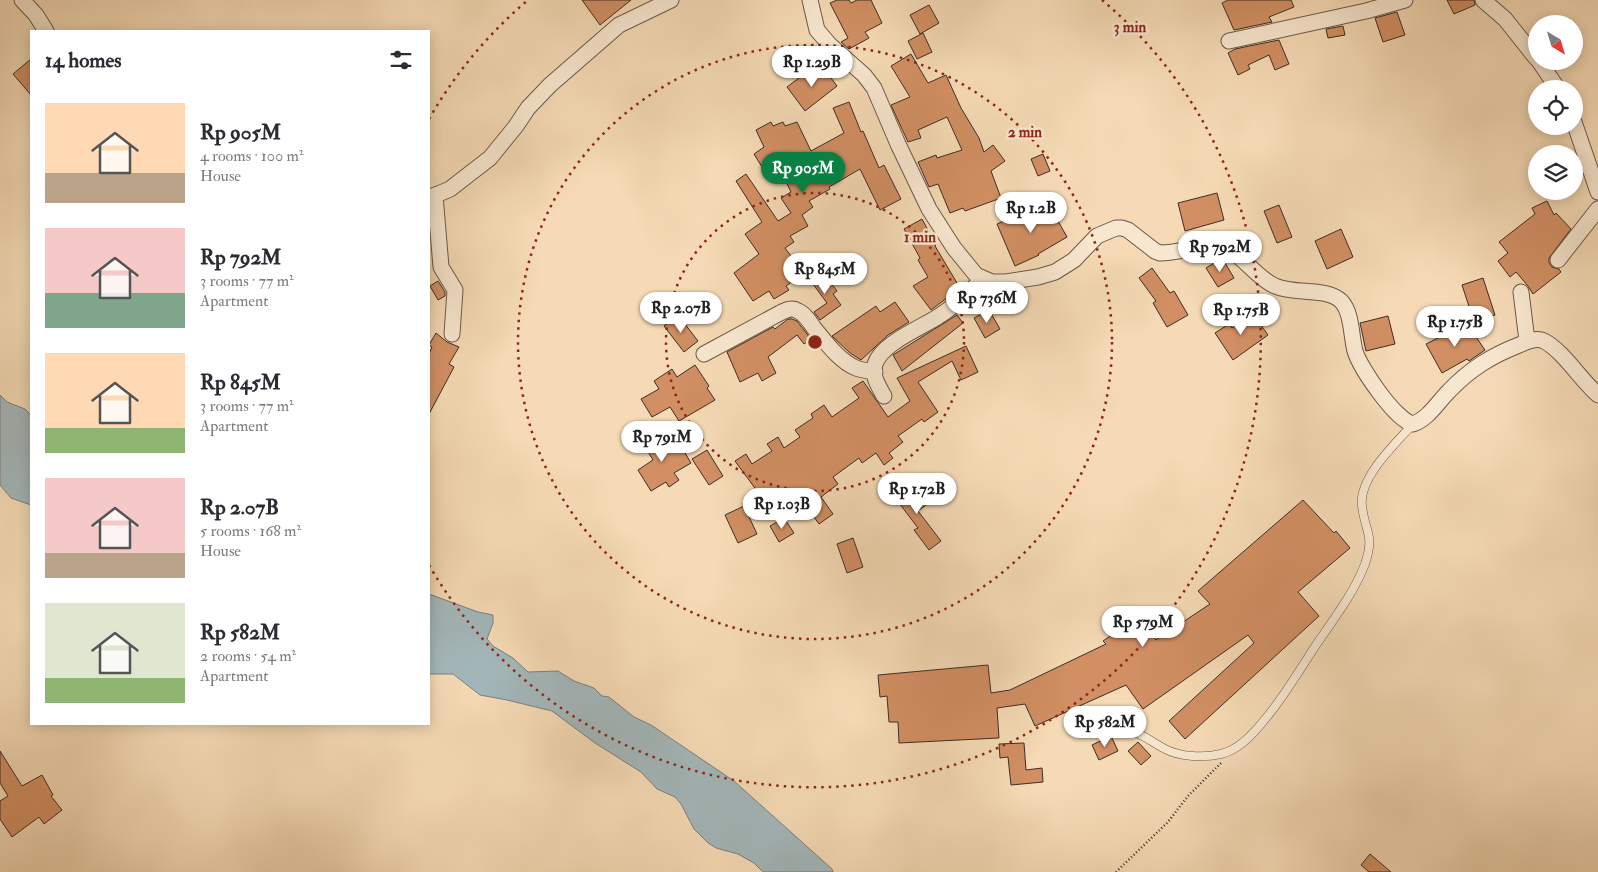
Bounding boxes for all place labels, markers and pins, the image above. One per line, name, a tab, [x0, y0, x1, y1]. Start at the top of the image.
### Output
pin: Rp 1.29B	[760, 46, 864, 88]
pin: Rp 905M	[757, 152, 849, 194]
pin: Rp 1.2B	[985, 192, 1077, 234]
pin: Rp 792M	[1174, 230, 1266, 273]
pin: Rp 845M	[779, 252, 871, 295]
pin: Rp 736M	[941, 282, 1033, 324]
pin: Rp 2.07B	[629, 292, 733, 334]
pin: Rp 1.75B	[1189, 294, 1293, 336]
pin: Rp 1.75B	[1403, 306, 1507, 348]
centre of rings	[806, 333, 824, 351]
pin: Rp 791M	[616, 420, 708, 463]
pin: Rp 1.72B	[865, 472, 969, 515]
pin: Rp 1.03B	[730, 488, 834, 530]
pin: Rp 579M	[1097, 606, 1189, 648]
pin: Rp 582M	[1059, 706, 1151, 748]

